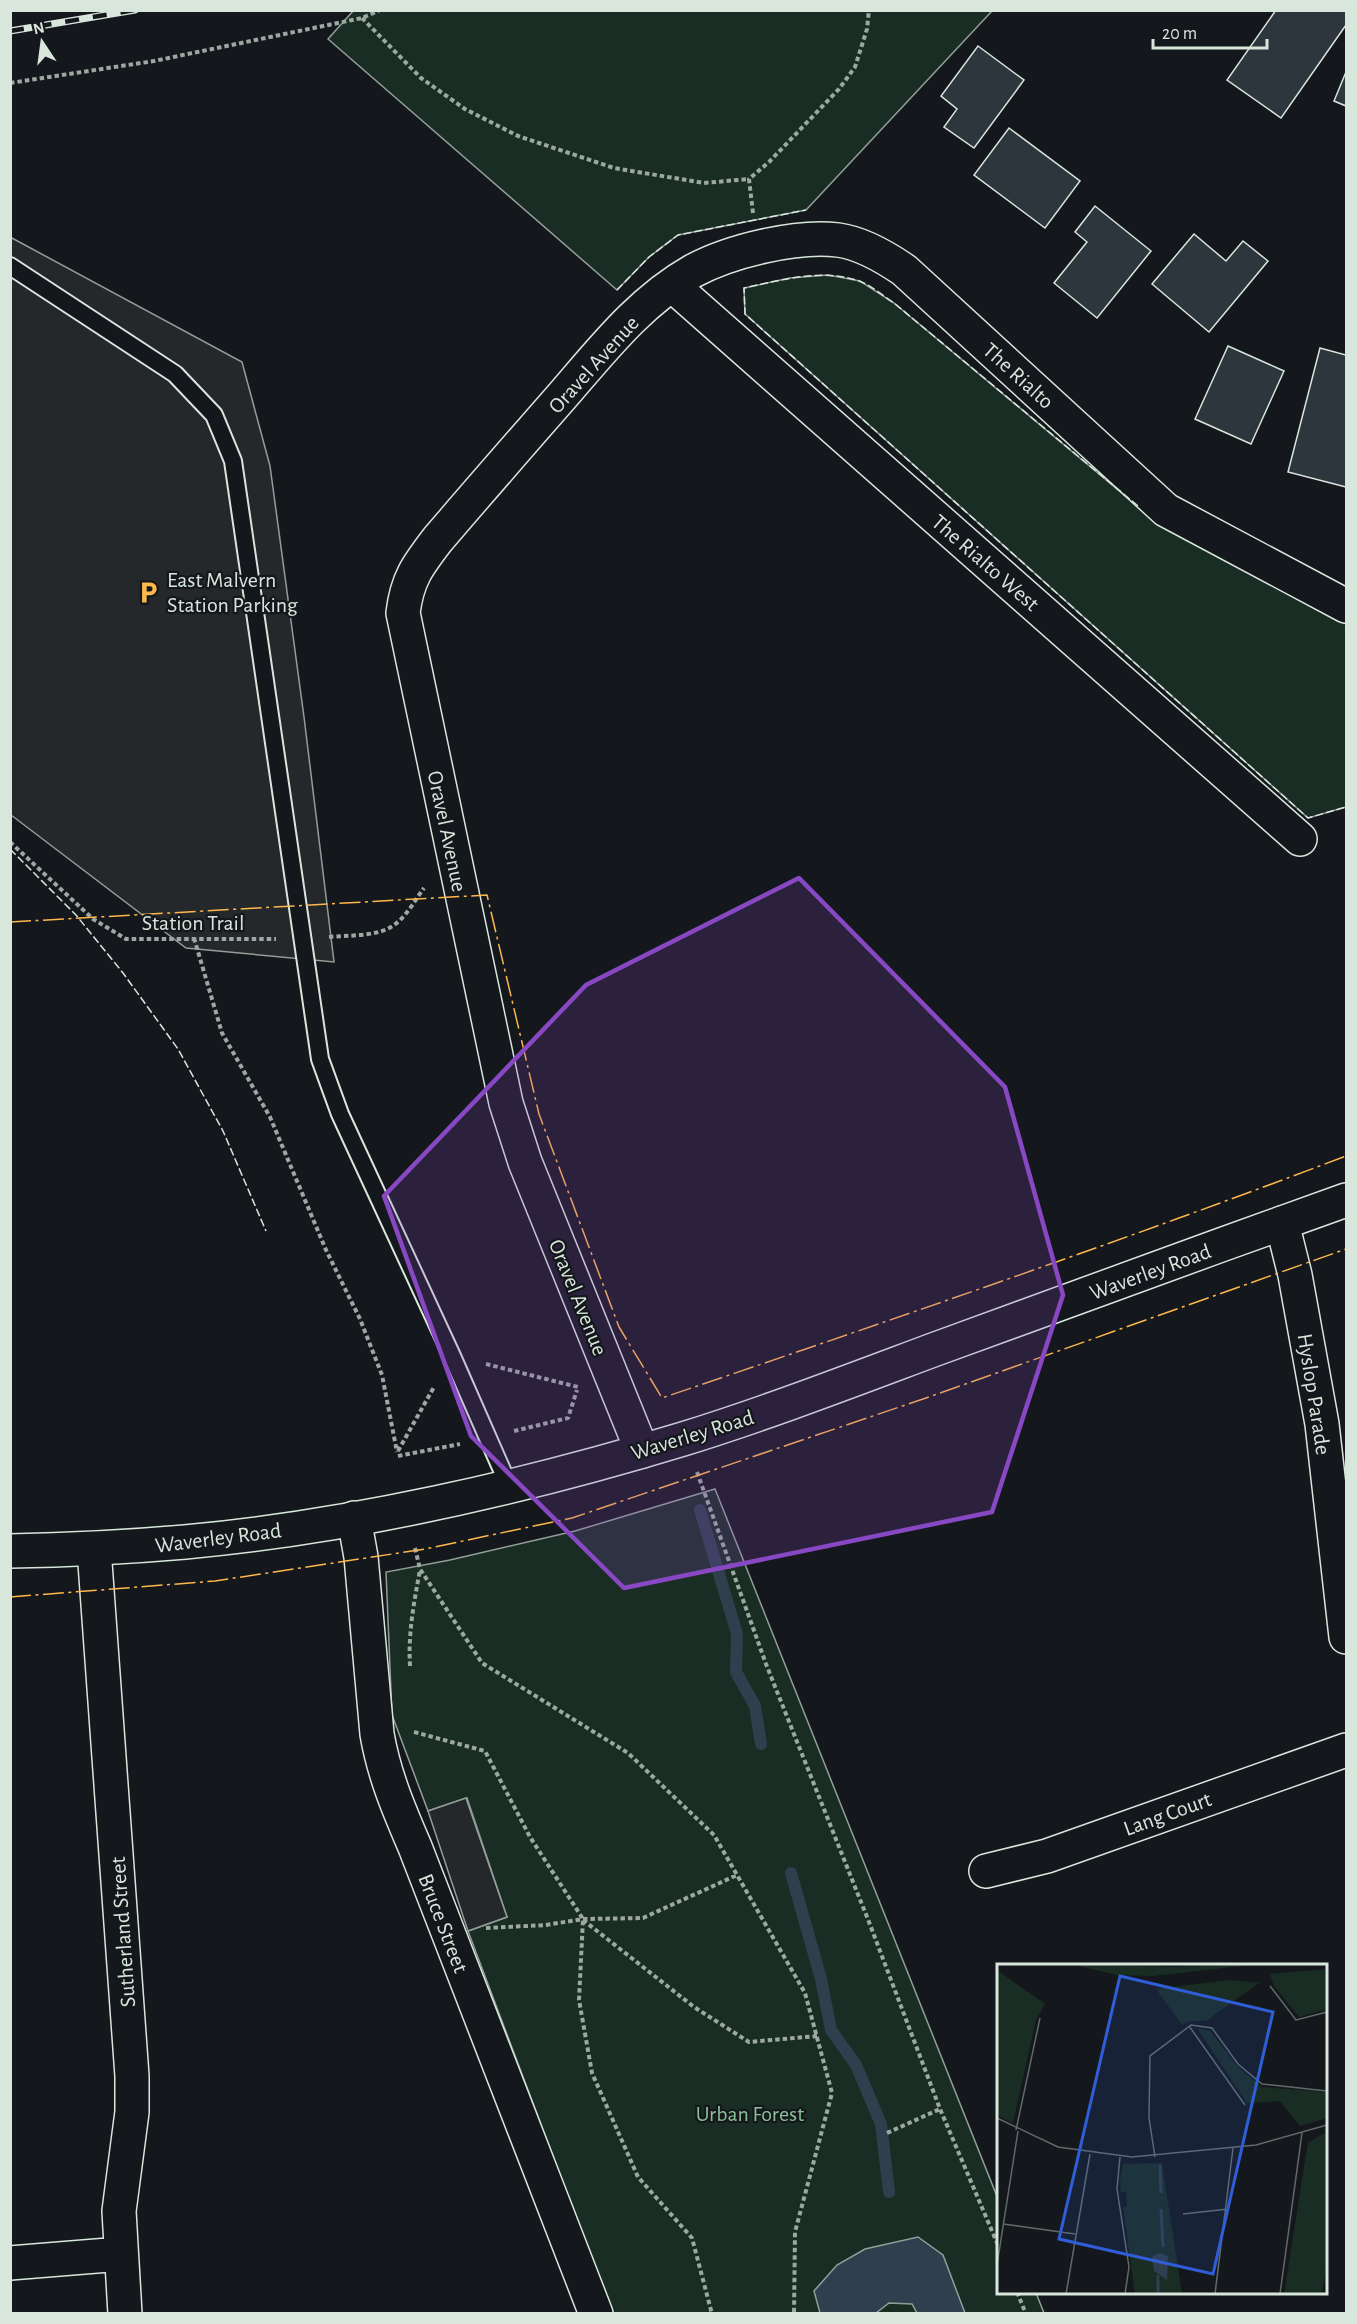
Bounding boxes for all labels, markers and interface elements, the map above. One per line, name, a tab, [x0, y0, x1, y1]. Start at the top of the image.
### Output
north arrow	[12, 12, 72, 72]
scale bar	[1153, 12, 1267, 50]
text: N	[32, 19, 46, 37]
text: 20 m	[1162, 25, 1197, 43]
street label: Oravel Avenue	[544, 312, 643, 418]
street label: The Rialto	[979, 339, 1058, 413]
street label: The Rialto West	[928, 510, 1043, 615]
place label: East Malvern Station Parking	[167, 569, 298, 616]
parking icon: East Malvern Station Parking	[136, 579, 162, 605]
street label: Oravel Avenue	[423, 769, 471, 894]
street label: Station Trail	[142, 912, 244, 934]
street label: Oravel Avenue	[545, 1236, 611, 1359]
street label: Waverley Road	[1087, 1240, 1214, 1304]
street label: Hyslop Parade	[1294, 1332, 1334, 1456]
street label: Waverley Road	[628, 1406, 756, 1464]
street label: Waverley Road	[154, 1519, 282, 1557]
street label: Lang Court	[1120, 1788, 1214, 1840]
street label: Sutherland Street	[107, 1856, 139, 2008]
street label: Bruce Street	[414, 1871, 472, 1976]
inset map	[997, 1964, 1327, 2294]
park label: Urban Forest	[696, 2103, 804, 2125]

